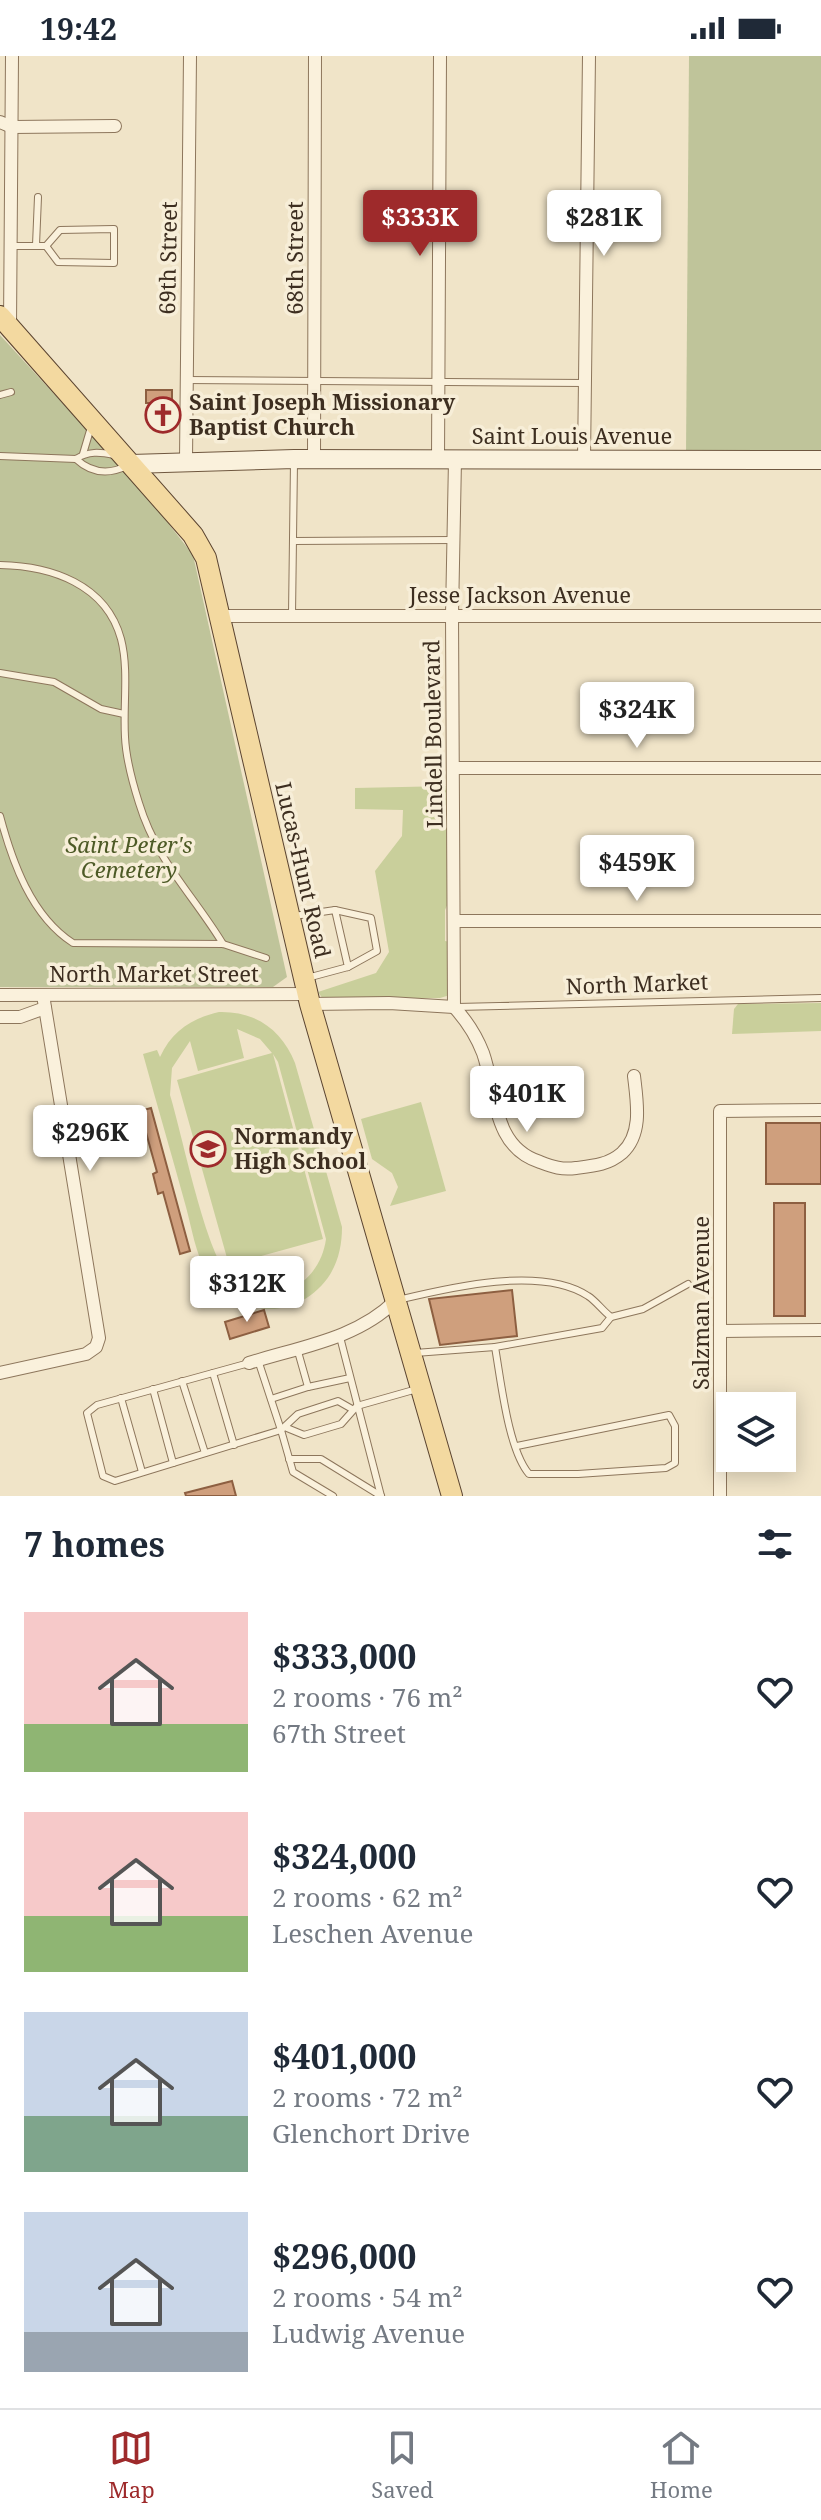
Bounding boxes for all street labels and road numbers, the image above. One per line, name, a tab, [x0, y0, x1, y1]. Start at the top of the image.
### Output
street label: 69th Street	[151, 201, 183, 315]
street label: 68th Street	[279, 201, 309, 315]
street label: Saint Louis Avenue	[472, 420, 672, 450]
street label: Jesse Jackson Avenue	[408, 579, 631, 609]
street label: Lindell Boulevard	[415, 639, 449, 828]
street label: Lucas-Hunt Road	[269, 779, 339, 961]
street label: North Market Street	[49, 958, 259, 988]
street label: North Market	[565, 966, 709, 1000]
street label: Salzman Avenue	[685, 1216, 715, 1390]

